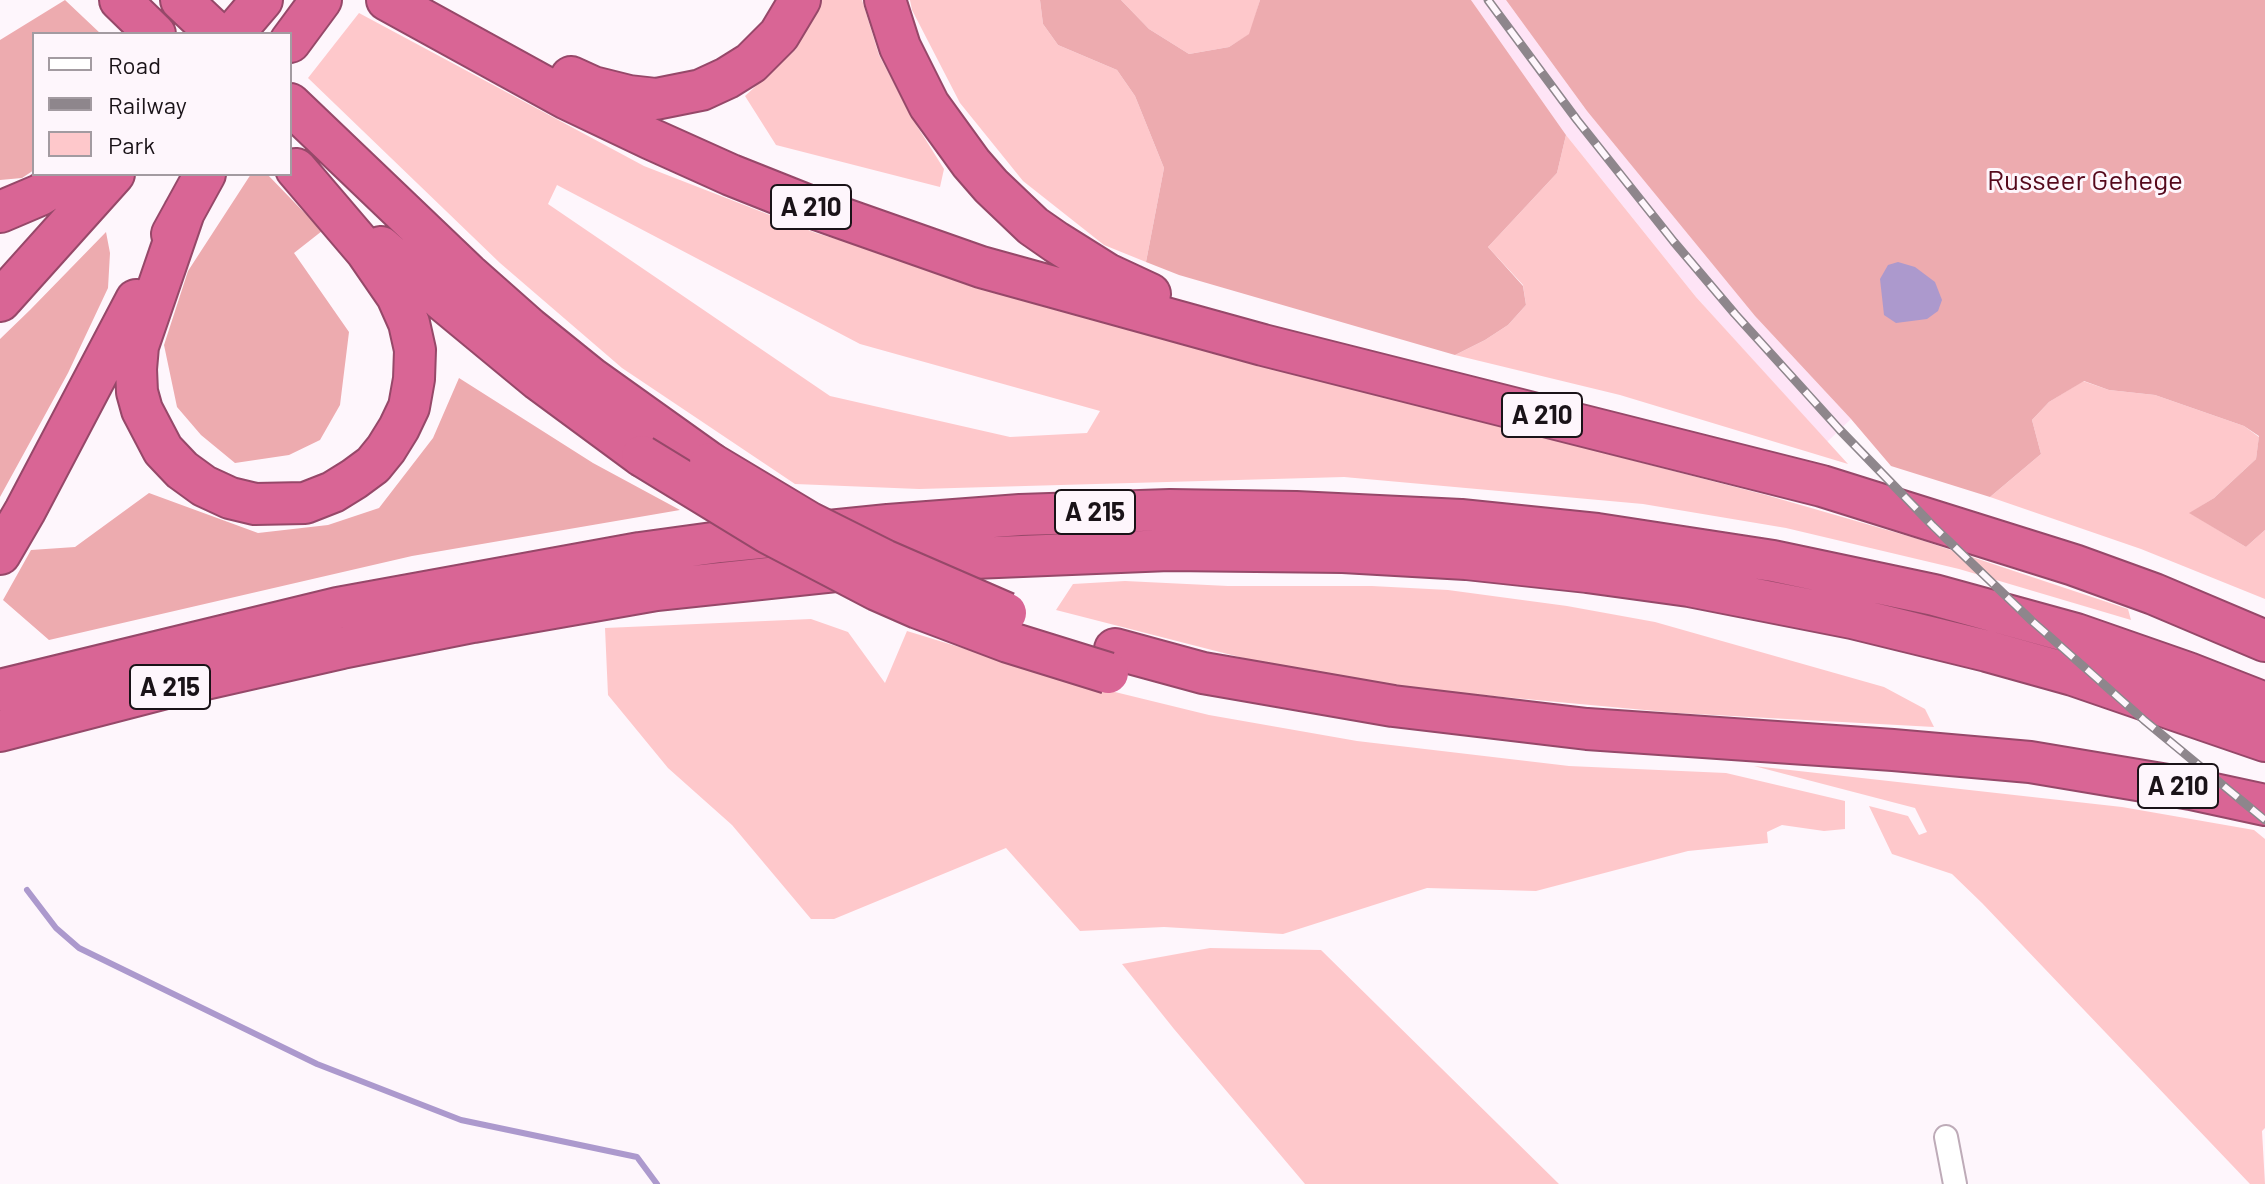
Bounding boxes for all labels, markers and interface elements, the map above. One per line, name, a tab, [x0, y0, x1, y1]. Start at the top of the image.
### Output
legend	[32, 32, 292, 176]
text: Road	[108, 50, 161, 79]
text: Railway	[108, 90, 187, 119]
text: Park	[108, 130, 155, 159]
park label: Russeer Gehege	[1987, 164, 2183, 198]
road number: A 210	[771, 185, 851, 229]
road number: A 210	[1502, 393, 1582, 437]
road number: A 215	[1055, 490, 1135, 534]
road number: A 215	[130, 665, 210, 709]
road number: A 210	[2138, 764, 2218, 808]

